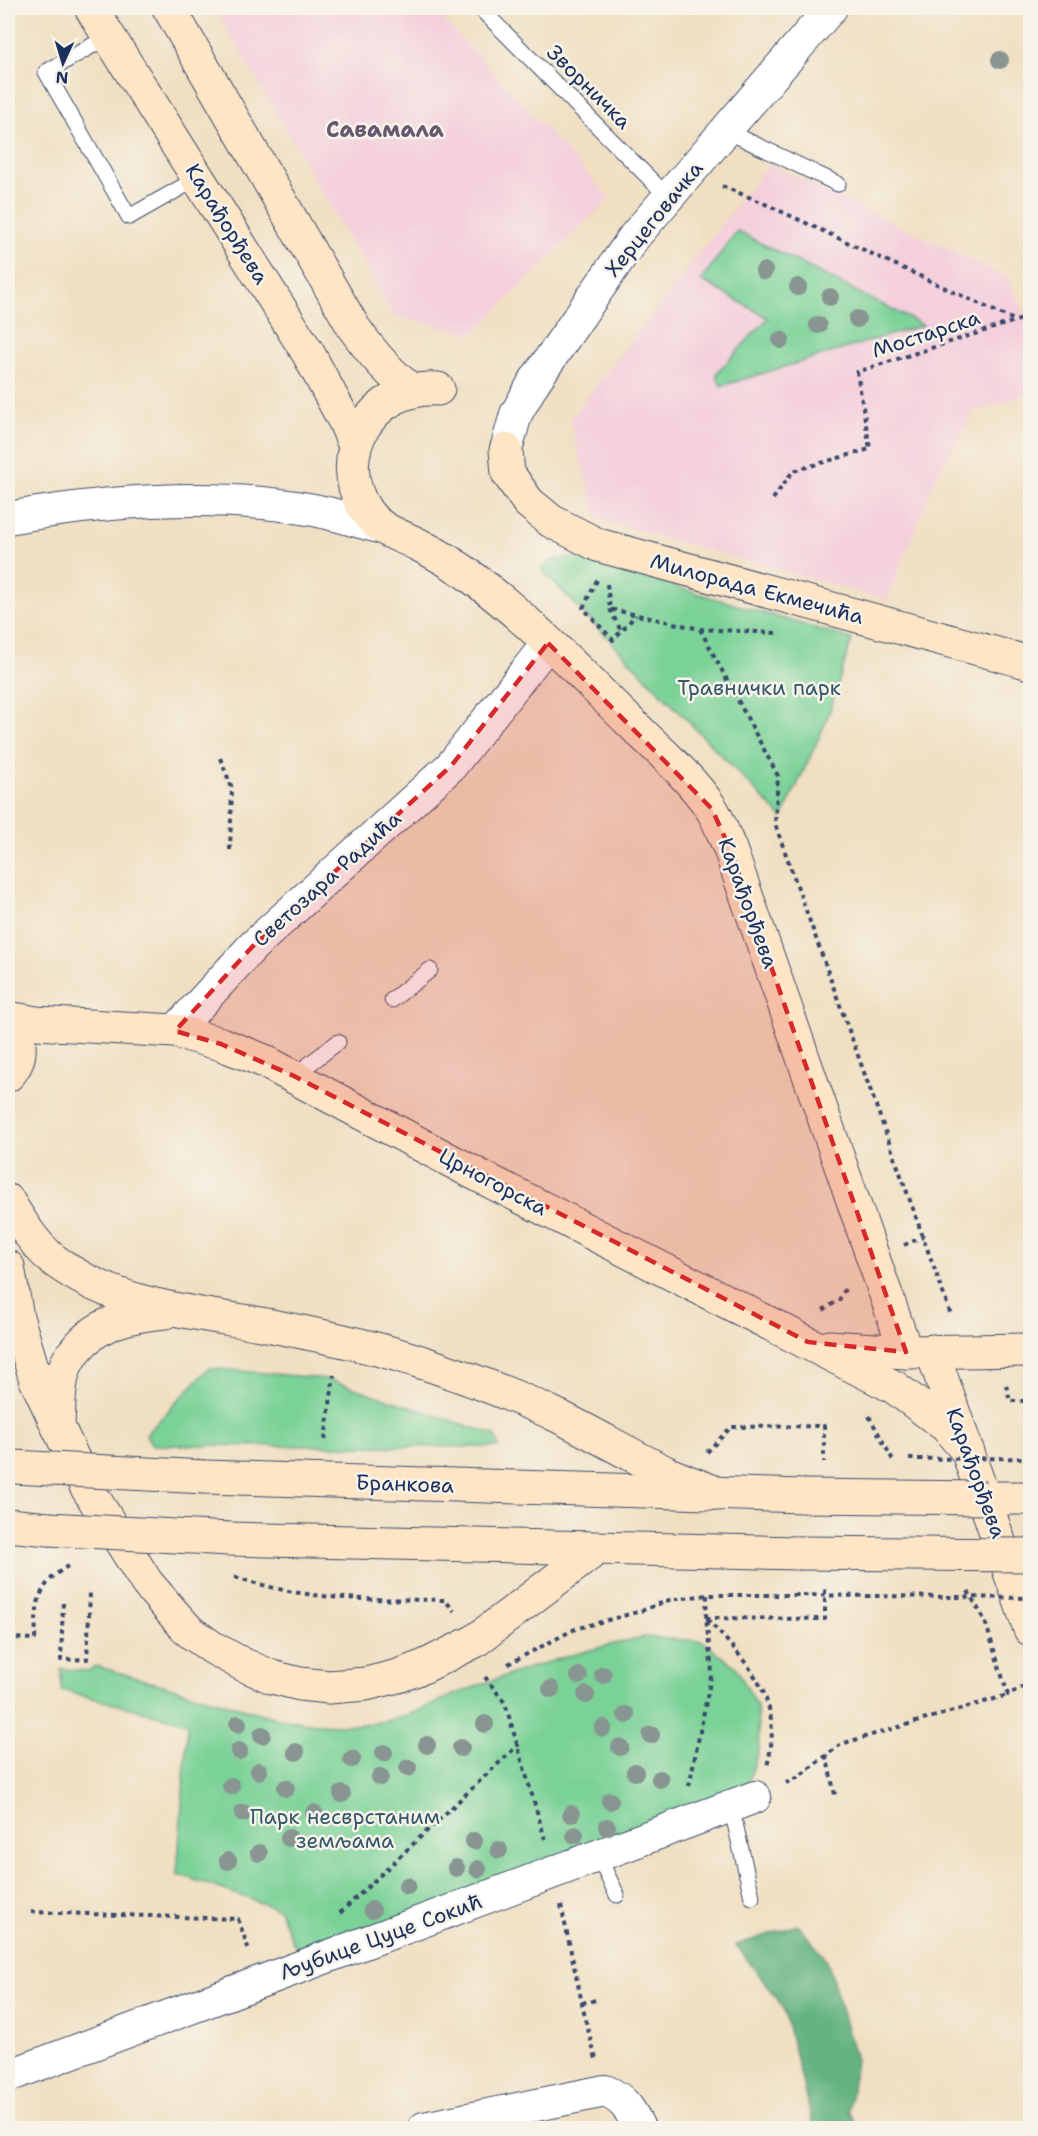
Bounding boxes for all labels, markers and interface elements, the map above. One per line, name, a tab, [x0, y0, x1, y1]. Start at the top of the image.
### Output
north arrow	[33, 33, 93, 93]
street label: Зворничка	[541, 39, 637, 135]
text: N	[55, 67, 69, 88]
district label: Савамала	[326, 115, 444, 144]
street label: Херцеговачка	[599, 155, 709, 283]
street label: Карађорђева	[179, 158, 275, 290]
street label: Мостарска	[868, 303, 984, 365]
street label: Милорада Екмечића	[647, 547, 867, 631]
park label: Травнички парк	[677, 674, 841, 702]
street label: Светозара Радића	[247, 805, 407, 953]
street label: Карађорђева	[711, 834, 785, 972]
street label: Црногорска	[434, 1142, 552, 1222]
street label: Карађорђева	[939, 1404, 1013, 1542]
street label: Бранкова	[355, 1468, 455, 1500]
park label: Парк несврстаним земљама	[250, 1803, 440, 1855]
street label: Љубице Цуце Сокић	[276, 1887, 486, 1987]

